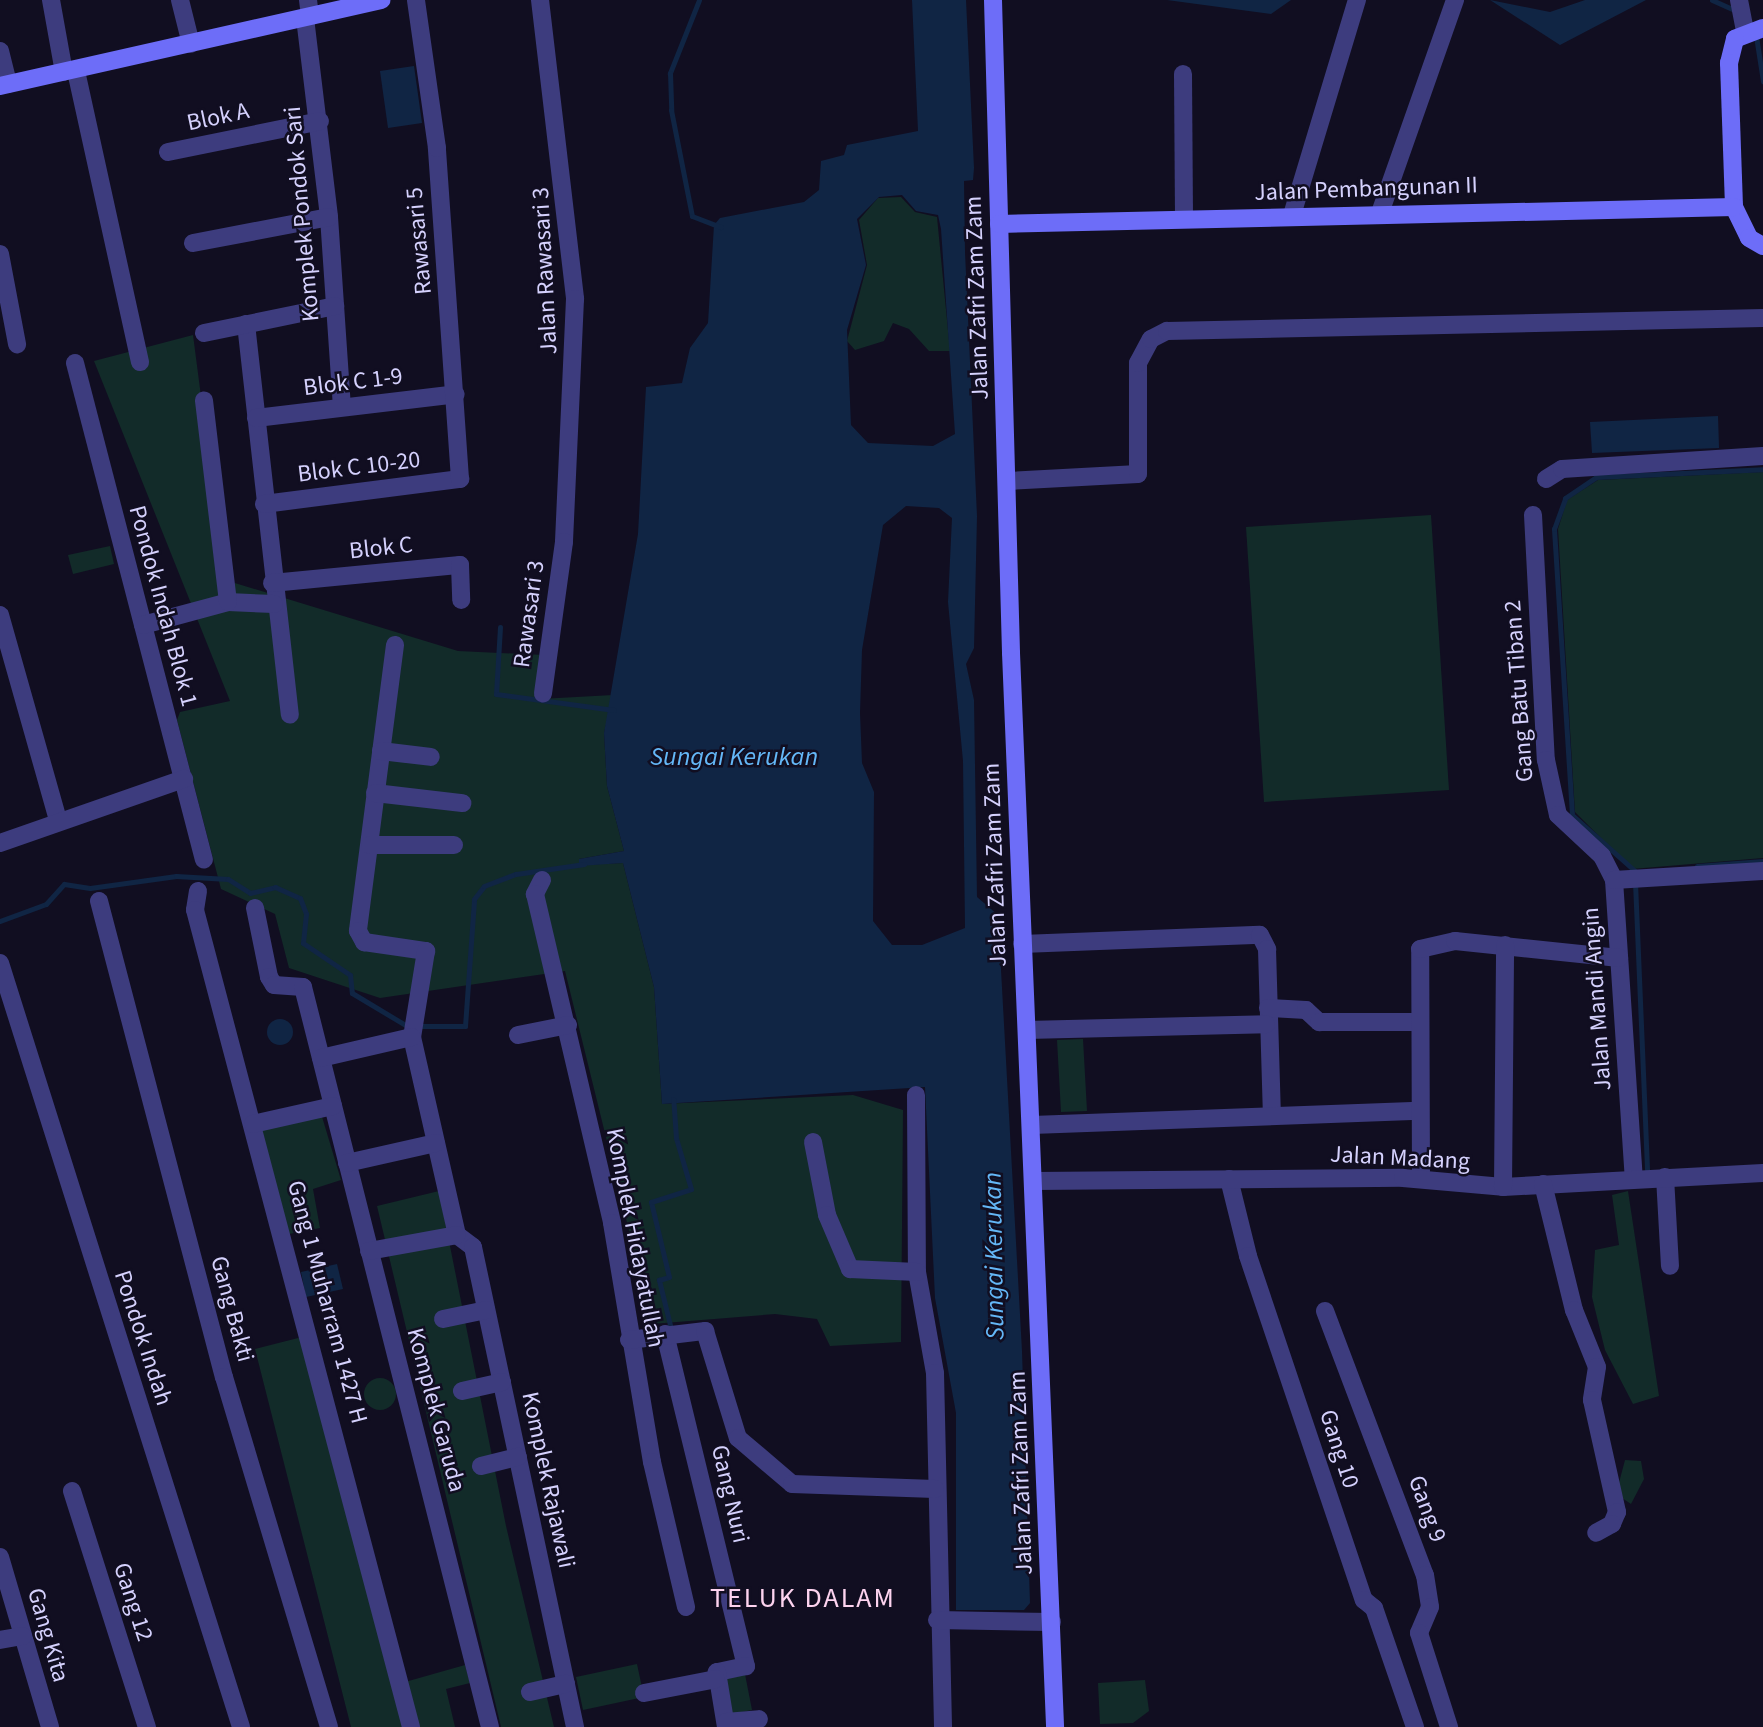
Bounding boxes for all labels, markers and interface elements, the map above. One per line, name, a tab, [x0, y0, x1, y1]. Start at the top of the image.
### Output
street label: Blok A	[184, 96, 252, 138]
street label: Komplek Pondok Sari	[278, 105, 326, 323]
street label: Jalan Pembangunan II	[1254, 171, 1478, 207]
street label: Rawasari 5	[400, 186, 438, 296]
street label: Jalan Rawasari 3	[526, 187, 564, 355]
street label: Jalan Zafri Zam Zam	[959, 195, 995, 401]
street label: Blok C 1-9	[302, 362, 404, 402]
street label: Blok C 10-20	[296, 445, 422, 489]
street label: Pondok Indah Blok 1	[122, 502, 204, 710]
street label: Blok C	[348, 530, 414, 566]
street label: Rawasari 3	[507, 559, 551, 669]
street label: Gang Batu Tiban 2	[1498, 599, 1540, 783]
water label: Sungai Kerukan	[650, 741, 818, 773]
street label: Jalan Zafri Zam Zam	[977, 762, 1013, 968]
street label: Jalan Mandi Angin	[1576, 906, 1618, 1092]
street label: Komplek Hidayatullah	[600, 1126, 670, 1350]
street label: Jalan Madang	[1329, 1140, 1471, 1176]
water label: Sungai Kerukan	[977, 1172, 1011, 1340]
street label: Gang 1 Muharram 1427 H	[281, 1177, 373, 1427]
street label: Gang Bakti	[204, 1253, 260, 1365]
street label: Pondok Indah	[108, 1267, 178, 1409]
street label: Komplek Garuda	[400, 1325, 472, 1495]
street label: Jalan Zafri Zam Zam	[1003, 1370, 1039, 1576]
street label: Komplek Rajawali	[515, 1389, 581, 1571]
street label: Gang 10	[1313, 1406, 1365, 1492]
street label: Gang Nuri	[705, 1442, 755, 1546]
street label: Gang 9	[1402, 1472, 1452, 1546]
street label: Gang 12	[107, 1559, 159, 1645]
district label: TELUK DALAM	[711, 1581, 895, 1615]
street label: Gang Kita	[21, 1585, 75, 1685]

